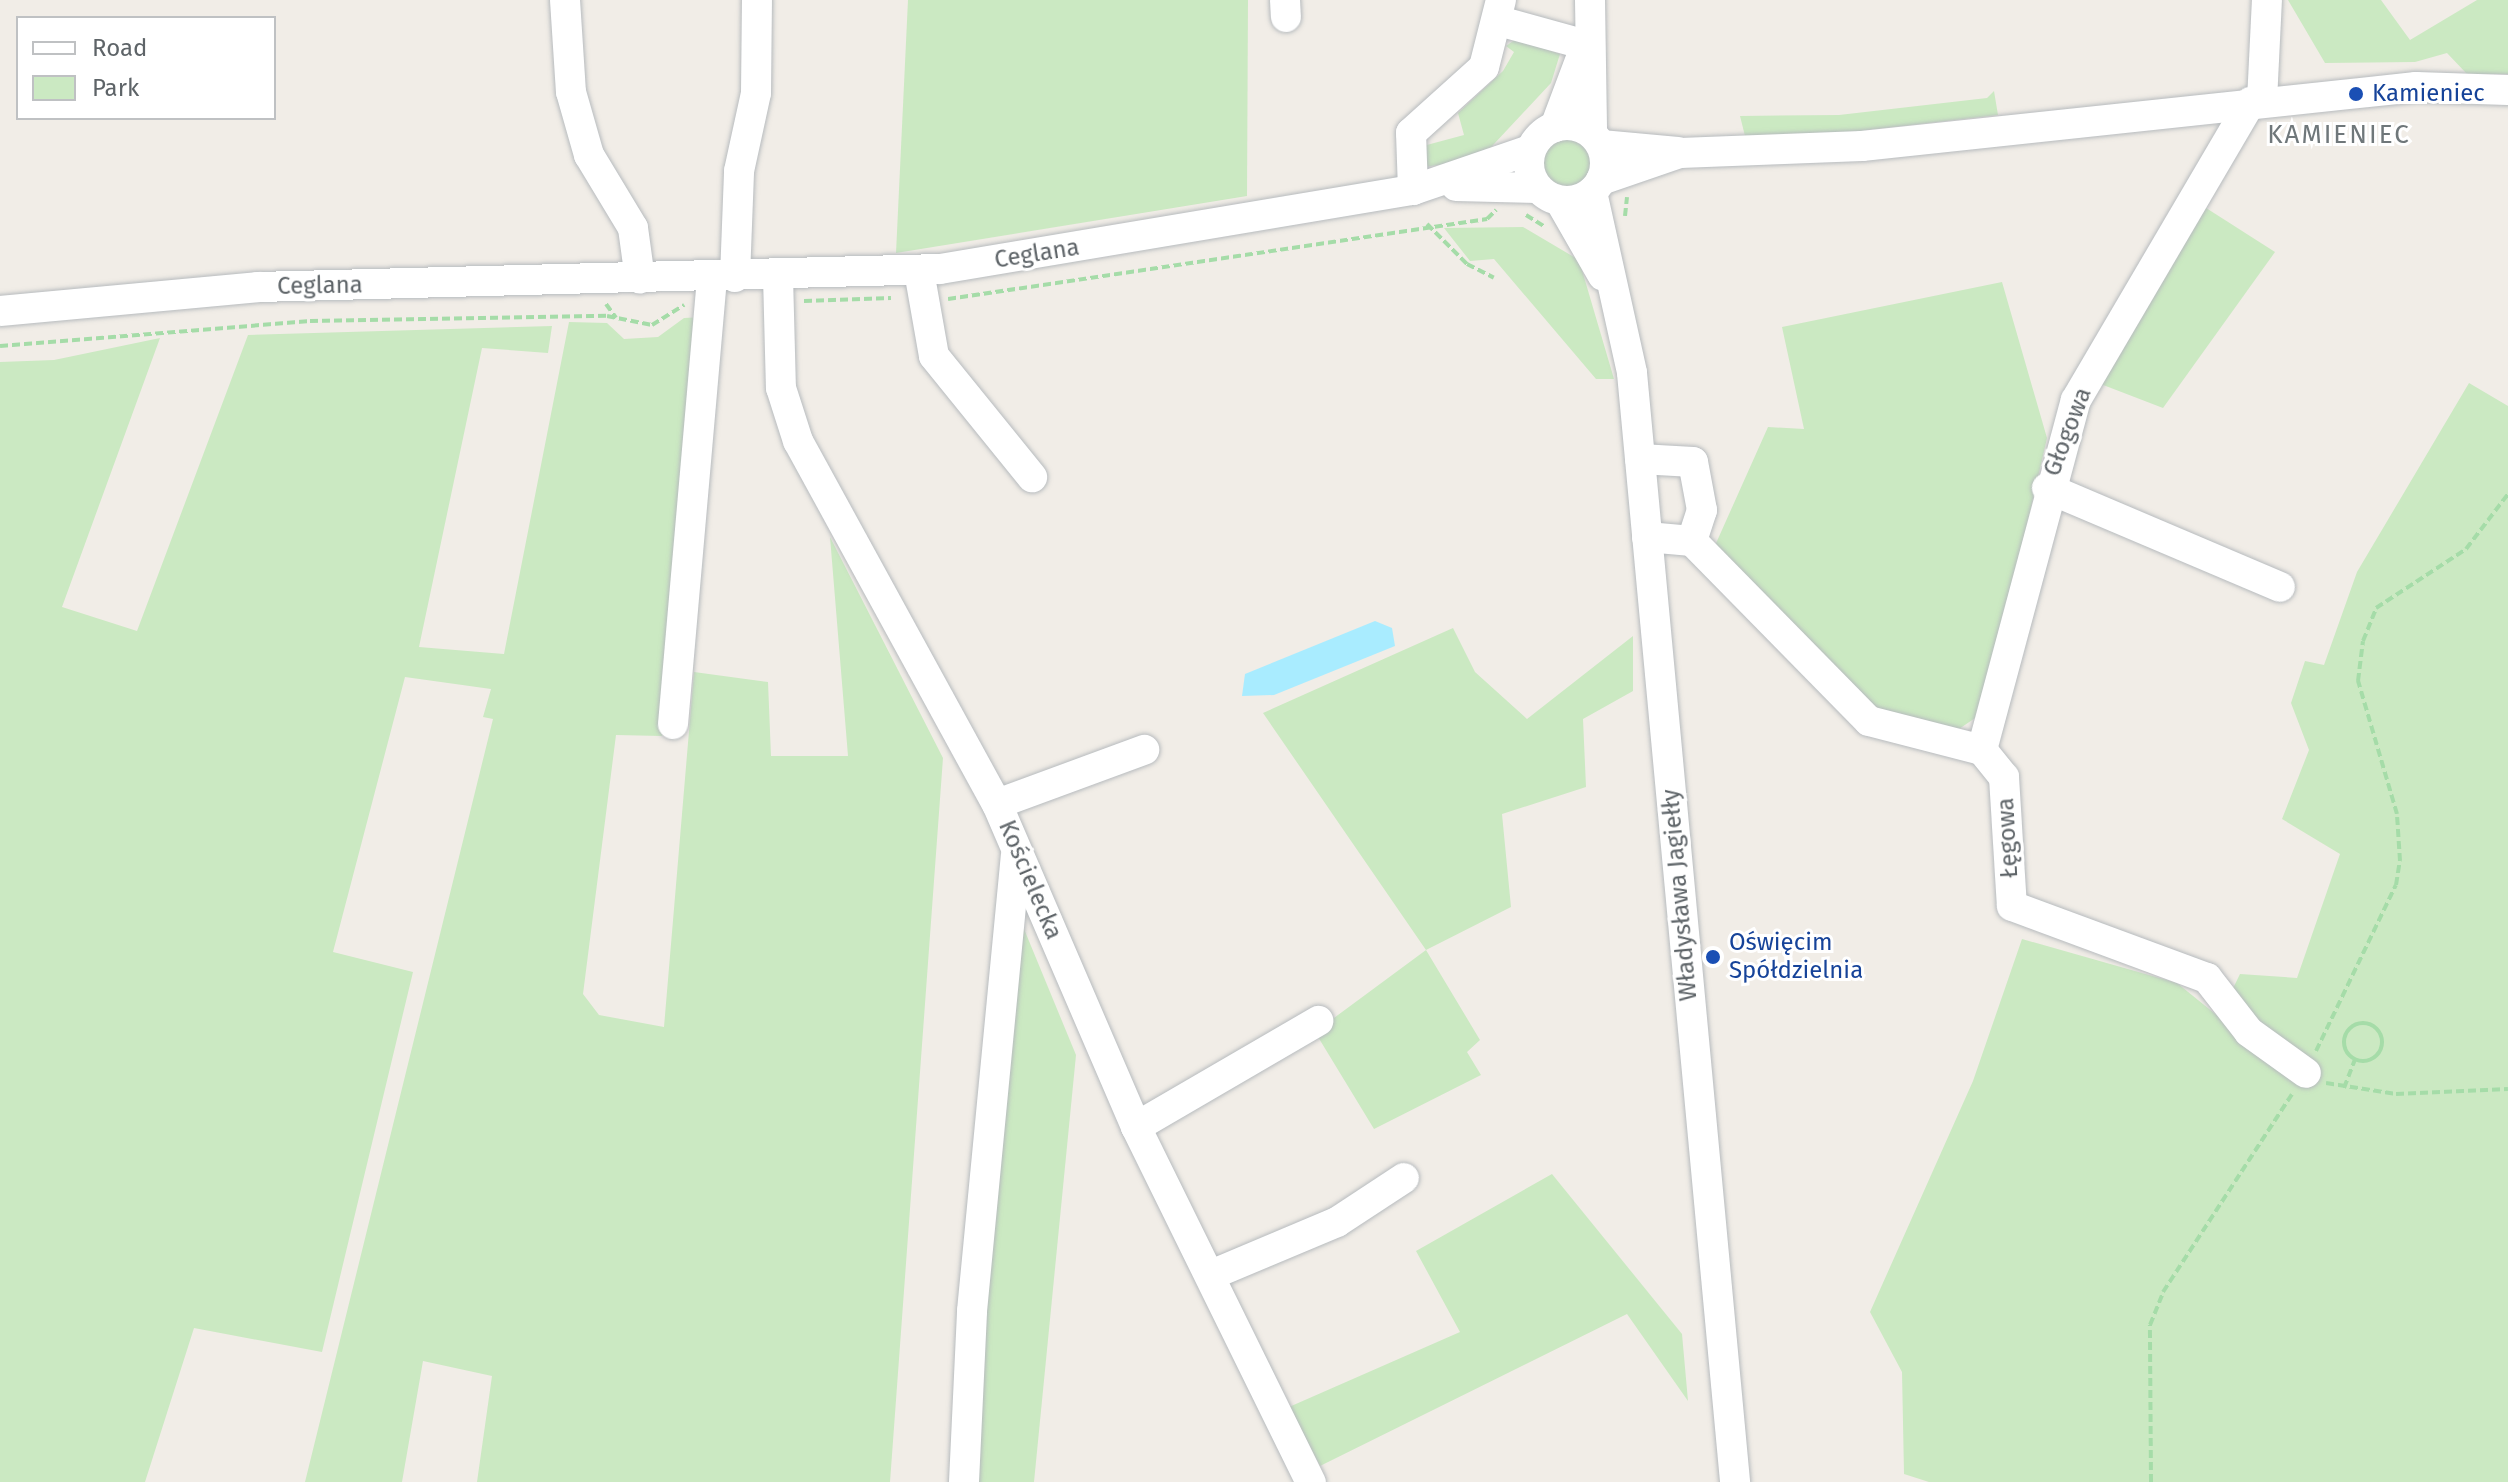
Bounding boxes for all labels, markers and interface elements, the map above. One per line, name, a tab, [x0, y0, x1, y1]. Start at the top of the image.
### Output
legend	[16, 16, 276, 120]
text: Road	[92, 34, 147, 62]
text: Park	[92, 74, 139, 102]
place label: Kamieniec	[2372, 80, 2485, 108]
marker: Kamieniec	[2347, 85, 2365, 103]
district label: KAMIENIEC	[2267, 119, 2411, 151]
street label: Ceglana	[992, 233, 1082, 275]
street label: Ceglana	[277, 271, 363, 301]
street label: Głogowa	[2038, 384, 2098, 480]
street label: Władysława Jagiełły	[1656, 788, 1704, 1002]
street label: Łęgowa	[1992, 797, 2024, 879]
street label: Kościelecka	[992, 816, 1068, 944]
place label: Oświęcim Spółdzielnia	[1729, 929, 1863, 985]
marker: Oświęcim Spółdzielnia	[1704, 948, 1722, 966]

